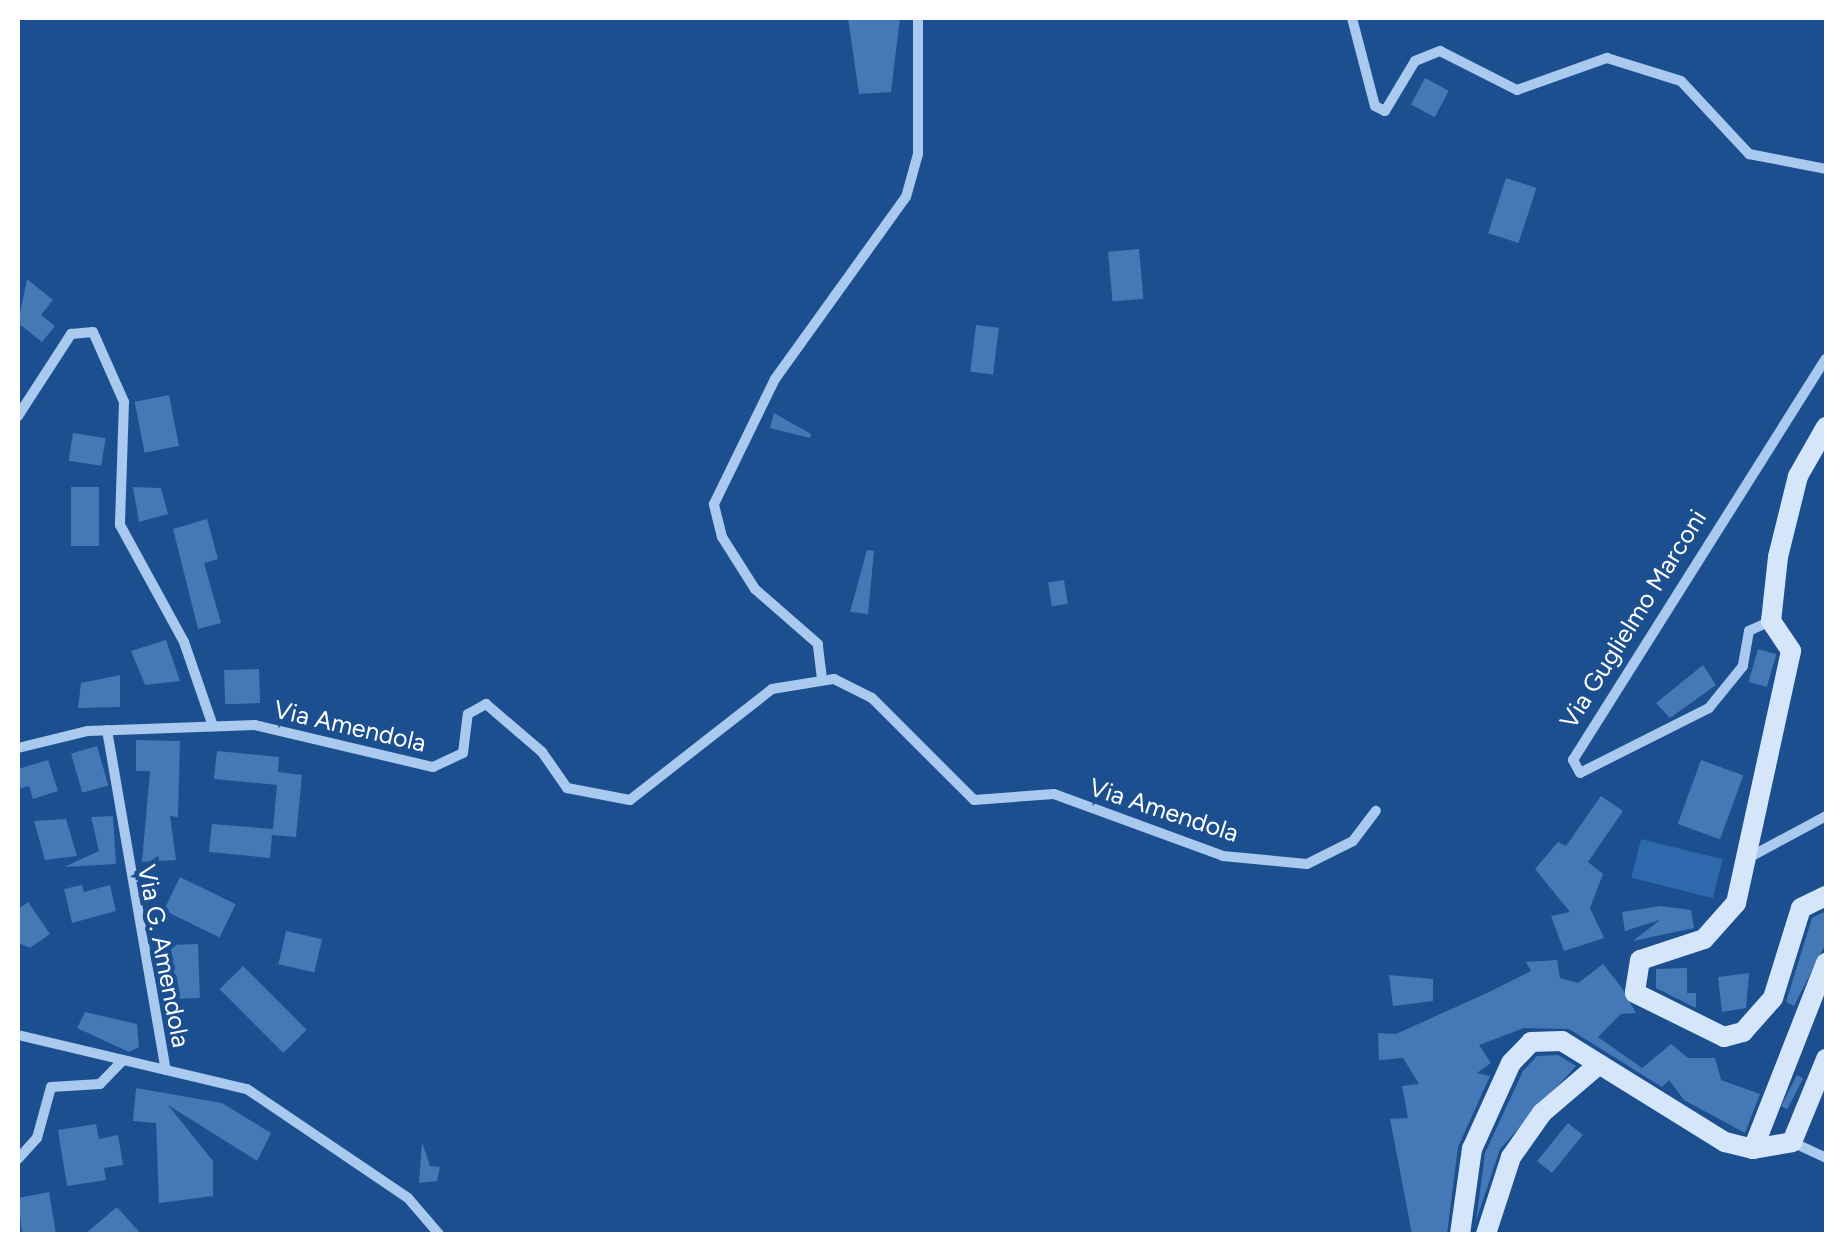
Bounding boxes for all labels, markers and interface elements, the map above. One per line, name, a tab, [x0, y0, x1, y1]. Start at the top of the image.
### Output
street label: Via Guglielmo Marconi	[1553, 504, 1713, 734]
street label: Via Amendola	[271, 694, 429, 758]
street label: Via Amendola	[1086, 772, 1242, 848]
street label: Via G. Amendola	[132, 862, 196, 1050]

